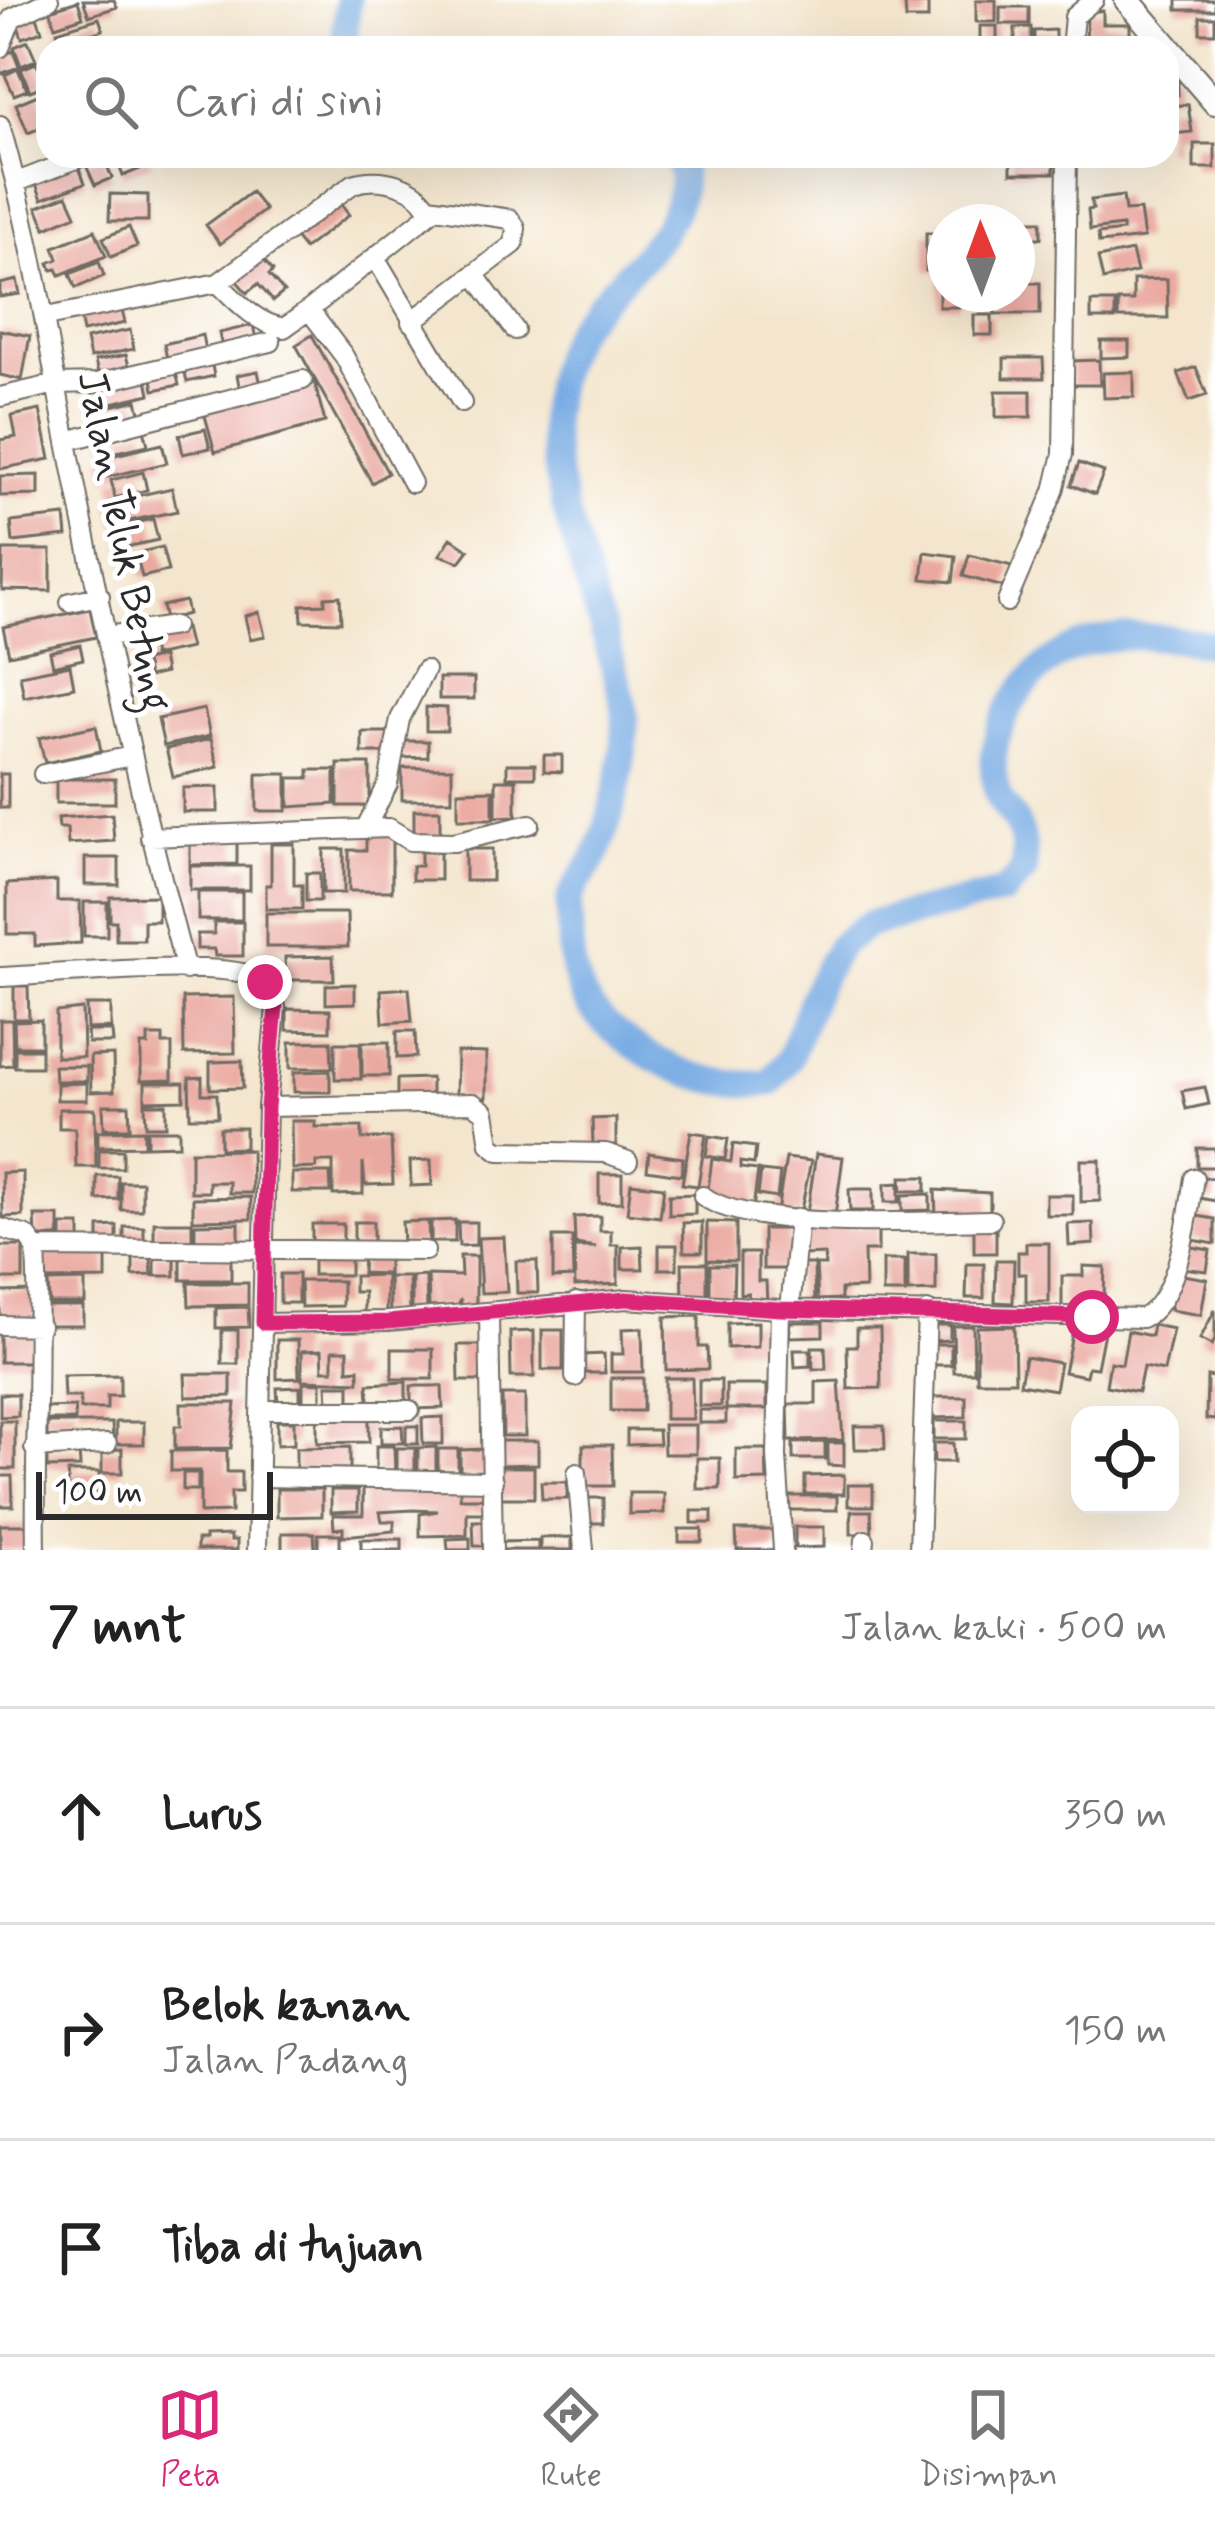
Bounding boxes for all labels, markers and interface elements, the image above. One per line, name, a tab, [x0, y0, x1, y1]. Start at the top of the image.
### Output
search box	[36, 36, 1179, 168]
icon: search	[78, 69, 144, 135]
text: Cari di sini	[174, 73, 383, 132]
north arrow	[927, 204, 1035, 312]
street label: Jalan Teluk Betung	[59, 367, 183, 717]
route end	[238, 955, 292, 1009]
route start	[1065, 1290, 1119, 1344]
map controls	[1071, 1406, 1179, 1514]
button: locate	[1071, 1406, 1179, 1514]
scale bar	[36, 1466, 273, 1519]
text: 100 m	[54, 1471, 143, 1515]
text: 7 mnt	[48, 1595, 186, 1661]
text: Jalan kaki · 500 m	[840, 1603, 1167, 1654]
icon: ahead	[48, 1783, 114, 1849]
text: Lurus	[162, 1786, 262, 1845]
text: 350 m	[1064, 1790, 1167, 1841]
text: Belok kanan	[162, 1977, 410, 2036]
icon: right	[48, 1999, 114, 2065]
text: 150 m	[1064, 2006, 1167, 2057]
text: Jalan Padang	[162, 2036, 408, 2087]
icon: arrive	[48, 2215, 114, 2281]
text: Tiba di tujuan	[162, 2218, 424, 2277]
tab: Peta	[157, 2382, 223, 2498]
tab: Rute	[538, 2382, 604, 2498]
tab: Disimpan	[919, 2382, 1058, 2498]

